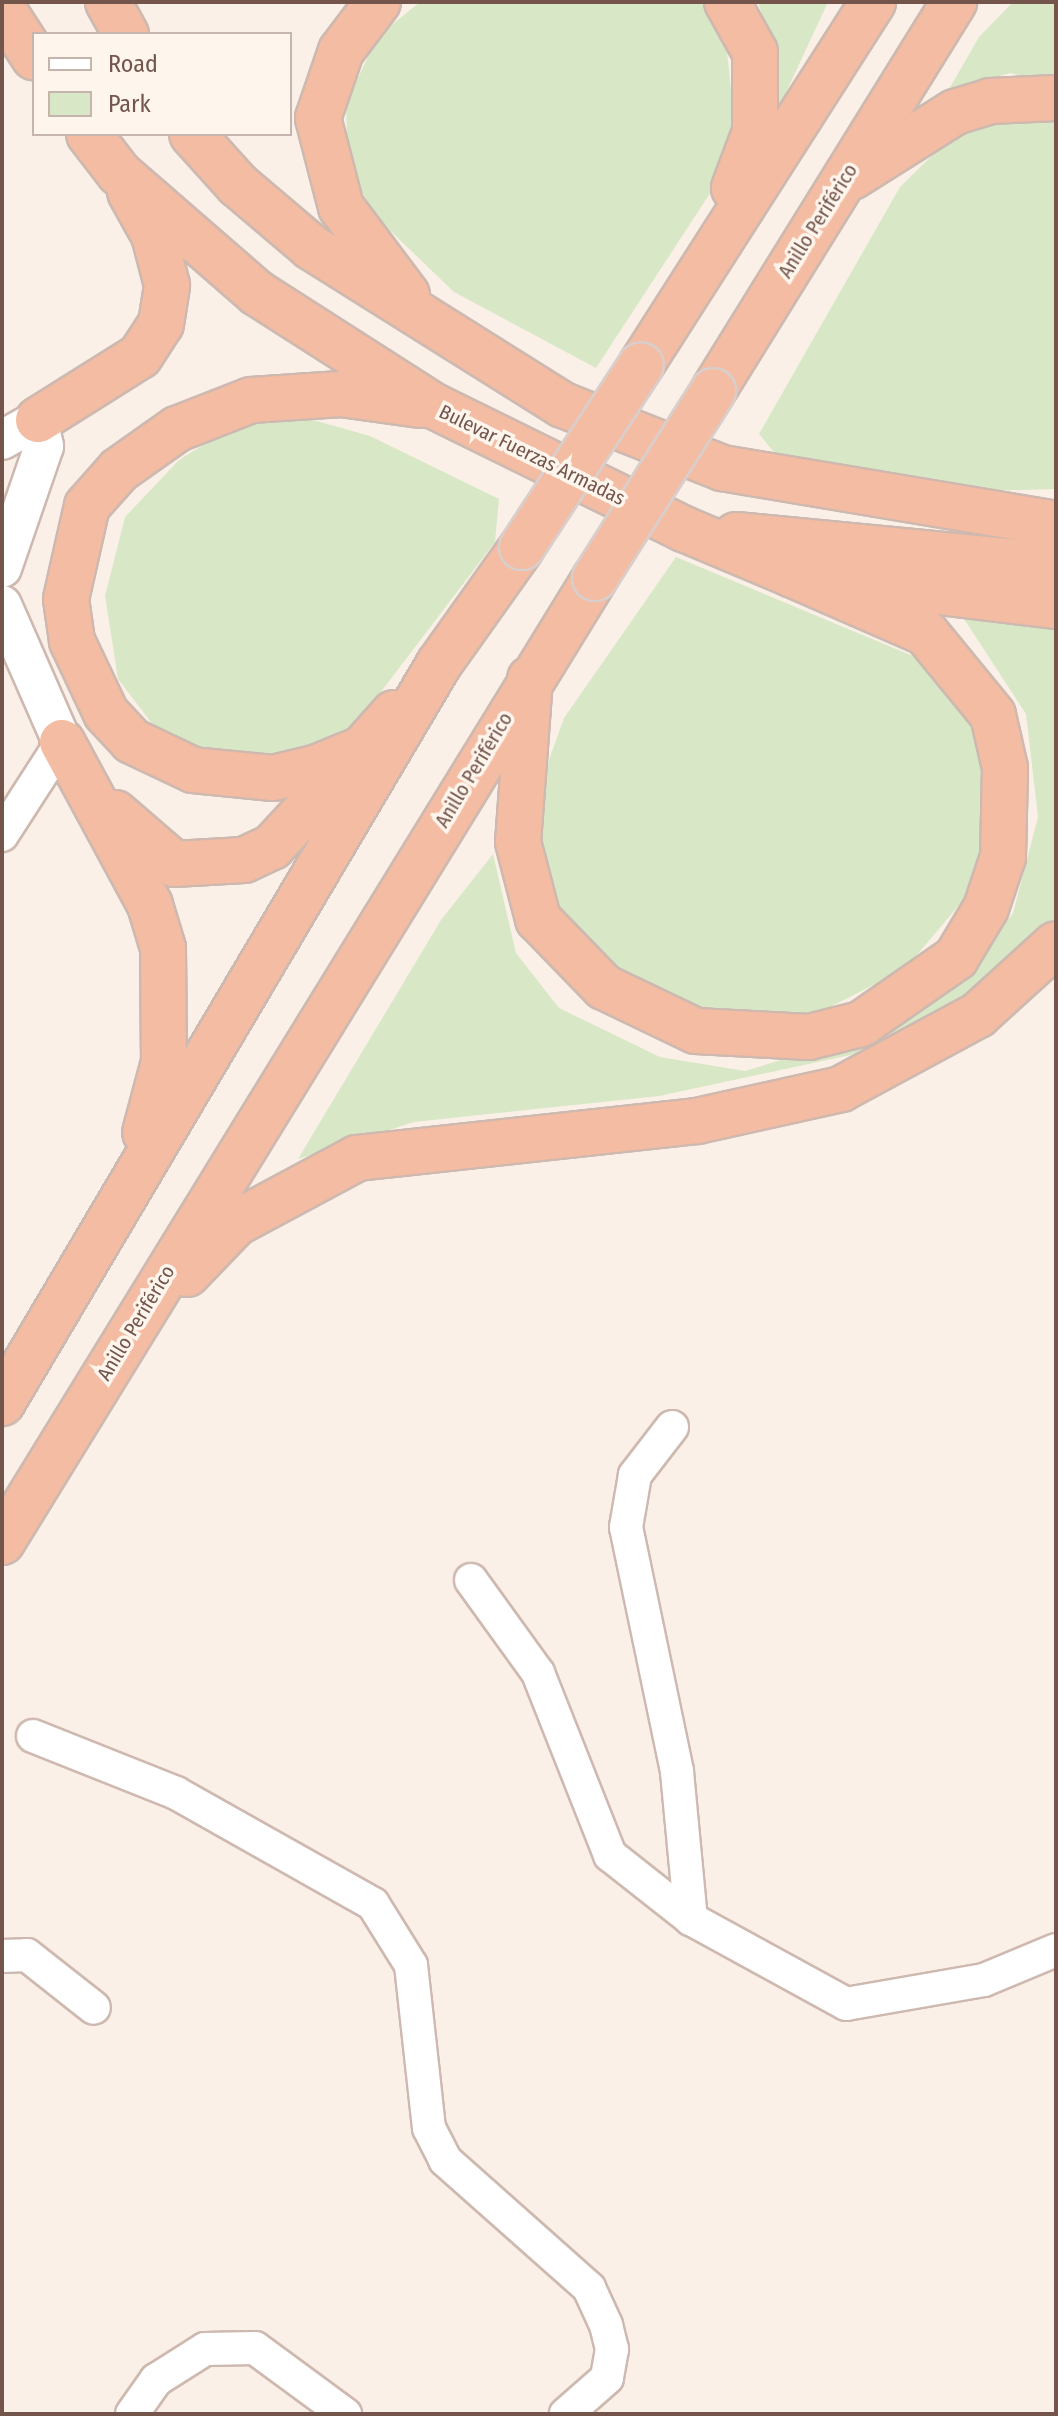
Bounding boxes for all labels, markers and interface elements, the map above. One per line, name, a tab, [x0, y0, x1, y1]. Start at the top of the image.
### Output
legend	[32, 32, 292, 136]
text: Road	[108, 50, 158, 78]
text: Park	[108, 90, 151, 118]
street label: Anillo Periférico	[773, 159, 863, 283]
street label: Bulevar Fuerzas Armadas	[435, 400, 629, 510]
street label: Anillo Periférico	[430, 708, 518, 832]
street label: Anillo Periférico	[92, 1261, 180, 1385]

